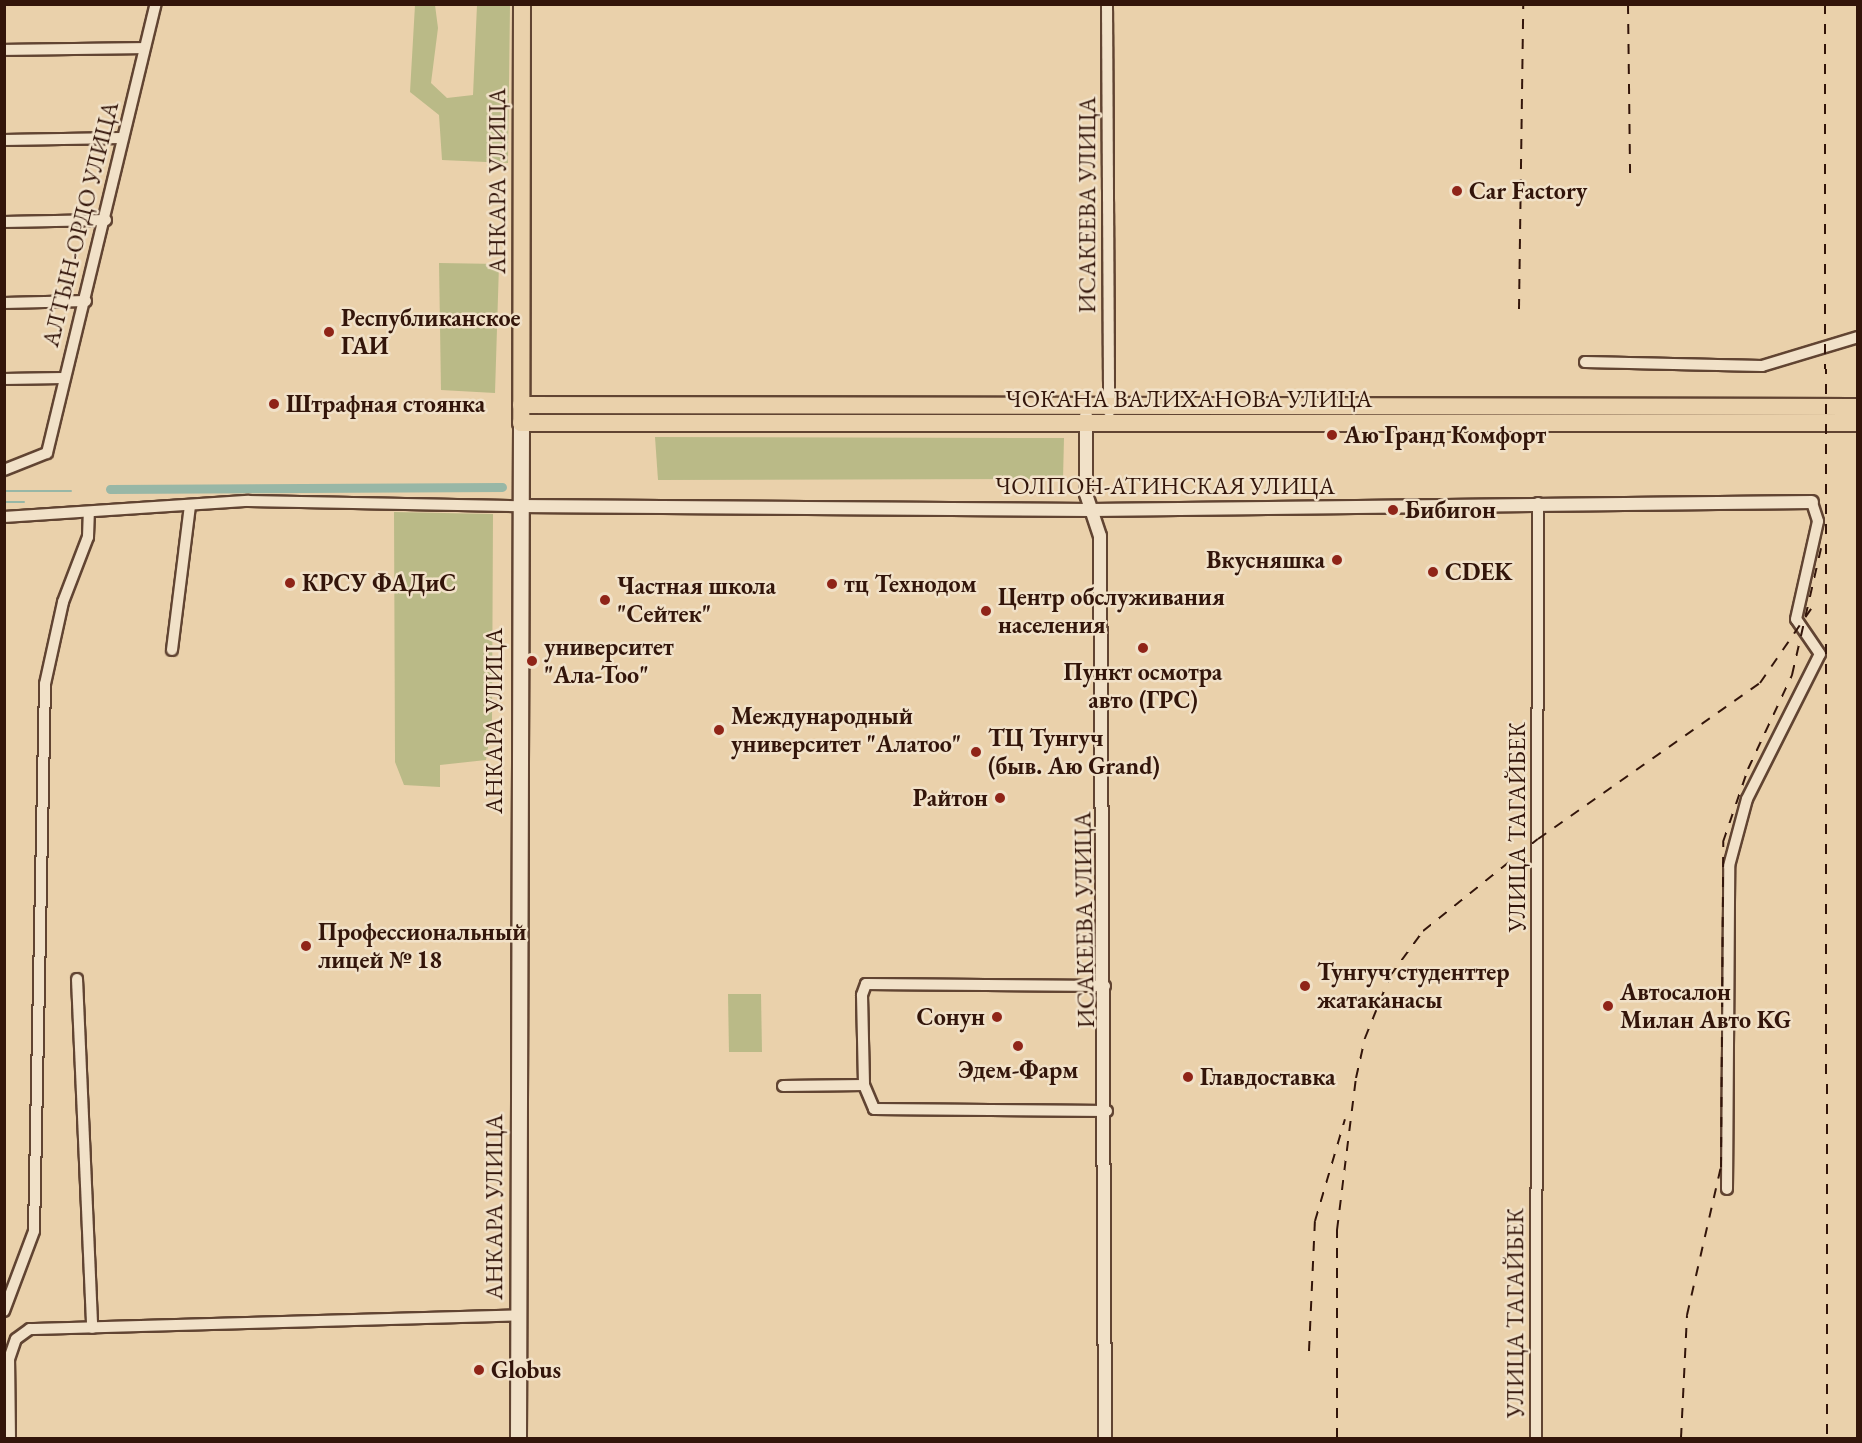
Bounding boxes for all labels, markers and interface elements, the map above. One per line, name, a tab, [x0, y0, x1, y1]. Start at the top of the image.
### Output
street label: АНКАРА УЛИЦА	[483, 88, 511, 274]
street label: ИСАКЕЕВА УЛИЦА	[1073, 97, 1101, 313]
street label: АЛТЫН-ОРДО УЛИЦА	[36, 98, 124, 350]
place label: Car Factory	[1469, 177, 1587, 205]
marker: Car Factory	[1450, 184, 1464, 198]
place label: Республиканское ГАИ	[341, 304, 520, 360]
marker: Республиканское ГАИ	[322, 325, 336, 339]
street label: ЧОКАНА ВАЛИХАНОВА УЛИЦА	[1006, 385, 1372, 413]
place label: Штрафная стоянка	[286, 390, 485, 418]
marker: Штрафная стоянка	[267, 397, 281, 411]
place label: Аю Гранд Комфорт	[1344, 421, 1546, 449]
marker: Аю Гранд Комфорт	[1325, 428, 1339, 442]
street label: ЧОЛПОН-АТИНСКАЯ УЛИЦА	[995, 472, 1335, 500]
place label: Бибигон	[1405, 496, 1496, 524]
marker: Бибигон	[1386, 503, 1400, 517]
place label: Вкусняшка	[1206, 546, 1325, 574]
marker: Вкусняшка	[1330, 553, 1344, 567]
place label: CDEK	[1445, 558, 1513, 586]
marker: CDEK	[1426, 565, 1440, 579]
place label: КРСУ ФАДиС	[302, 569, 456, 597]
place label: тц Технодом	[844, 570, 977, 598]
place label: Частная школа "Сейтек"	[617, 572, 776, 628]
marker: КРСУ ФАДиС	[283, 576, 297, 590]
marker: тц Технодом	[825, 577, 839, 591]
place label: Центр обслуживания населения	[998, 583, 1225, 639]
marker: Частная школа "Сейтек"	[598, 593, 612, 607]
marker: Центр обслуживания населения	[979, 604, 993, 618]
street label: АНКАРА УЛИЦА	[480, 628, 508, 814]
place label: университет "Ала-Тоо"	[544, 633, 674, 689]
marker: Пункт осмотра авто (ГРС)	[1136, 641, 1150, 655]
marker: университет "Ала-Тоо"	[525, 654, 539, 668]
place label: Пункт осмотра авто (ГРС)	[1064, 658, 1222, 714]
place label: Международный университет "Алатоо"	[731, 702, 961, 758]
street label: УЛИЦА ТАГАЙБЕК	[1503, 722, 1531, 932]
marker: Международный университет "Алатоо"	[712, 723, 726, 737]
place label: ТЦ Тунгуч (быв. Аю Grand)	[988, 724, 1160, 780]
marker: ТЦ Тунгуч (быв. Аю Grand)	[969, 745, 983, 759]
place label: Райтон	[913, 784, 988, 812]
marker: Райтон	[993, 791, 1007, 805]
street label: ИСАКЕЕВА УЛИЦА	[1068, 811, 1100, 1029]
place label: Профессиональный лицей № 18	[318, 918, 526, 974]
marker: Профессиональный лицей № 18	[299, 939, 313, 953]
place label: Тунгуч студенттер жатаканасы	[1317, 958, 1509, 1014]
place label: Автосалон Милан Авто KG	[1620, 978, 1791, 1034]
marker: Тунгуч студенттер жатаканасы	[1298, 979, 1312, 993]
marker: Автосалон Милан Авто KG	[1601, 999, 1615, 1013]
place label: Сонун	[917, 1003, 985, 1031]
marker: Сонун	[990, 1010, 1004, 1024]
marker: Эдем-Фарм	[1011, 1039, 1025, 1053]
place label: Эдем-Фарм	[958, 1056, 1078, 1084]
place label: Главдоставка	[1200, 1063, 1336, 1091]
marker: Главдоставка	[1181, 1070, 1195, 1084]
street label: АНКАРА УЛИЦА	[480, 1114, 508, 1300]
street label: УЛИЦА ТАГАЙБЕК	[1501, 1208, 1529, 1418]
place label: Globus	[491, 1356, 561, 1384]
marker: Globus	[472, 1363, 486, 1377]

